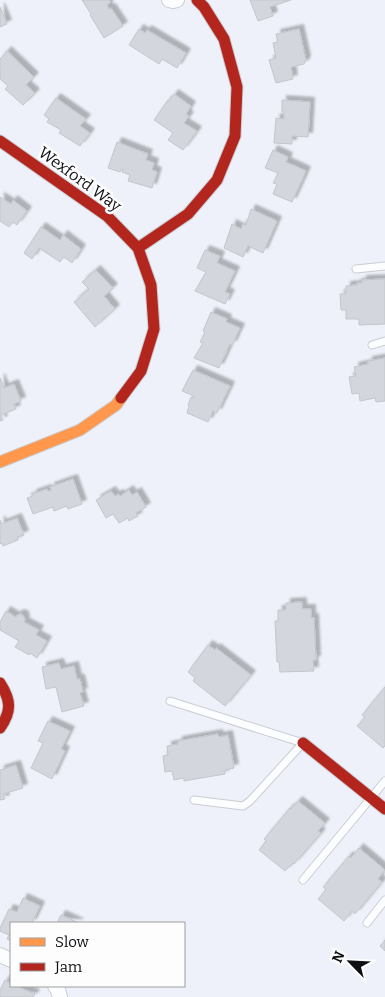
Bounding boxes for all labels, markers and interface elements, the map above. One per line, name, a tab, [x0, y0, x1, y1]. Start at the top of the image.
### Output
street label: Wexford Way	[35, 143, 126, 216]
legend	[10, 922, 185, 987]
text: Slow	[55, 933, 90, 951]
north arrow	[325, 937, 375, 987]
text: N	[329, 948, 349, 965]
text: Jam	[54, 958, 83, 976]

